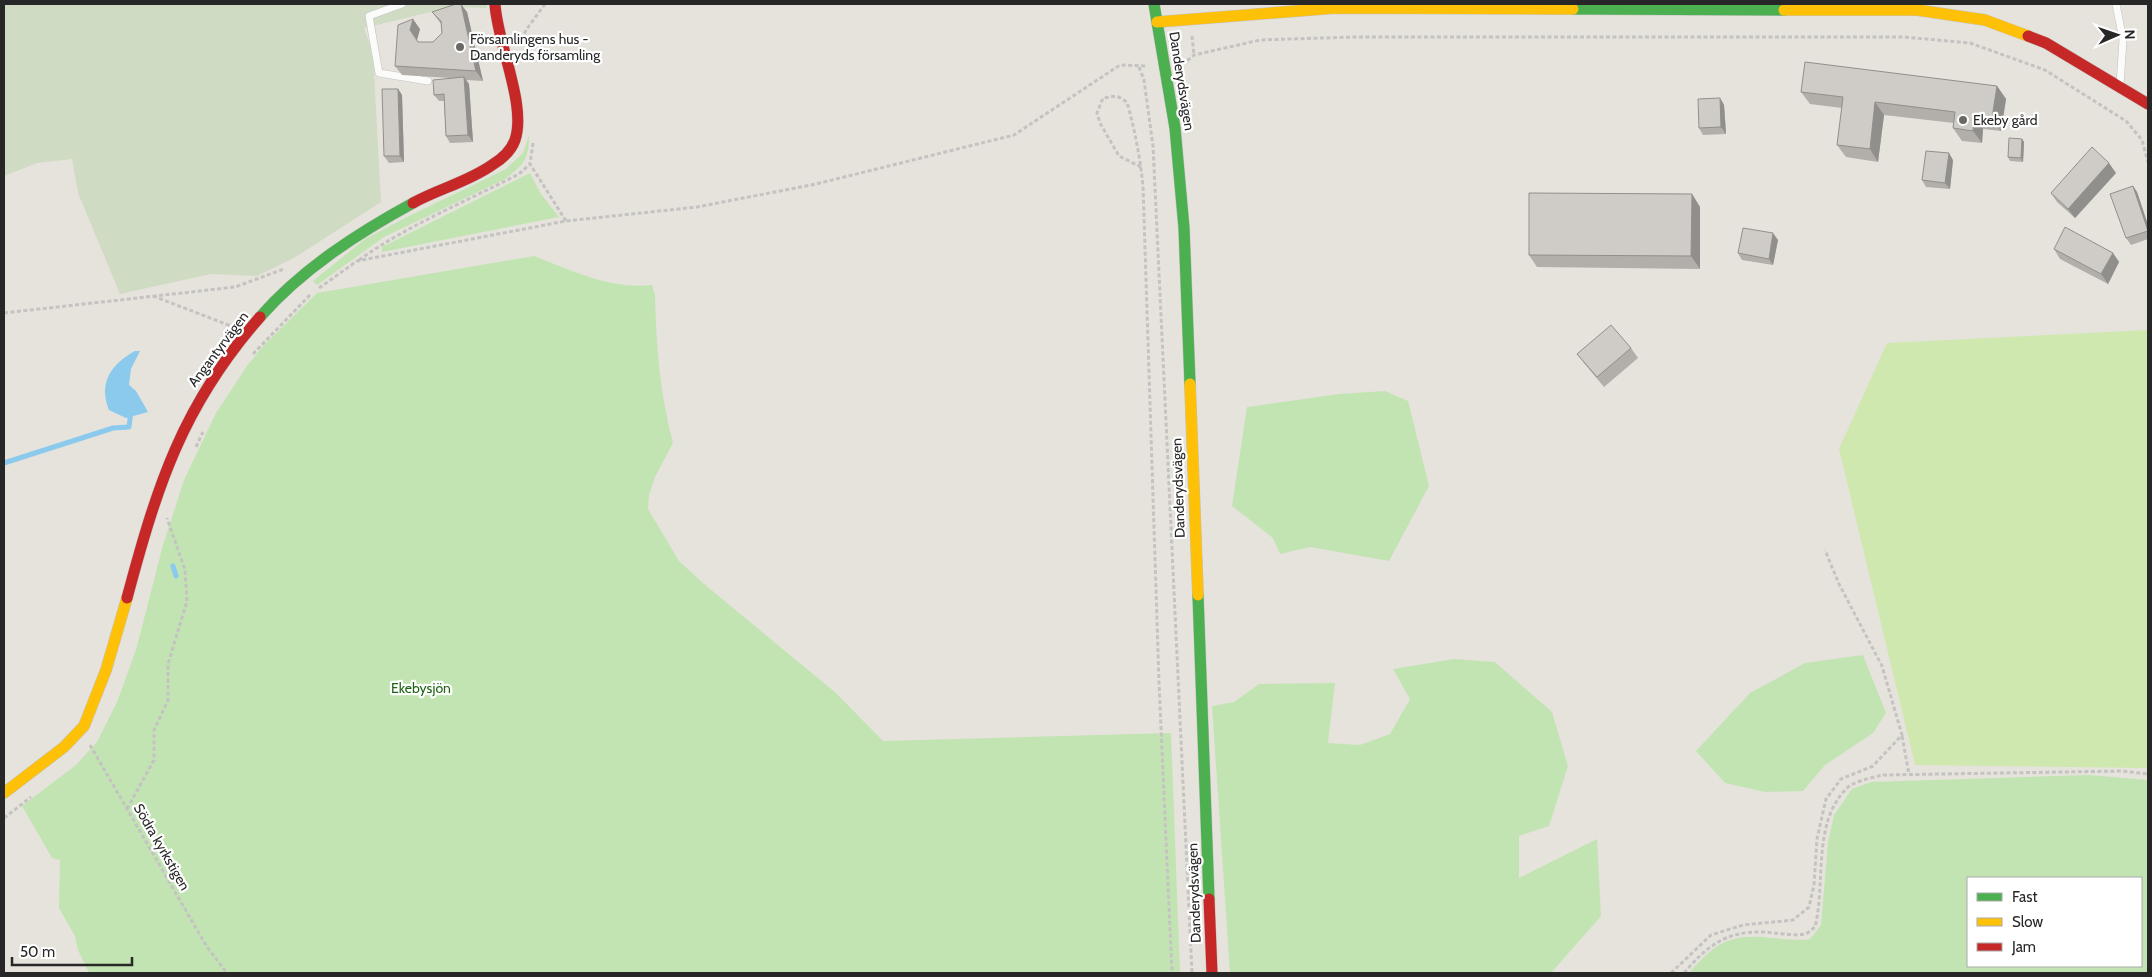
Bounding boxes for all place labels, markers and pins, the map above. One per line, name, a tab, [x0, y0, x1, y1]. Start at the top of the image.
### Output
place label: Församlingens hus - Danderyds församling	[470, 30, 601, 64]
marker: Församlingens hus - Danderyds församling	[454, 41, 466, 53]
place label: Ekeby gård	[1973, 111, 2037, 129]
marker: Ekeby gård	[1957, 114, 1969, 126]

